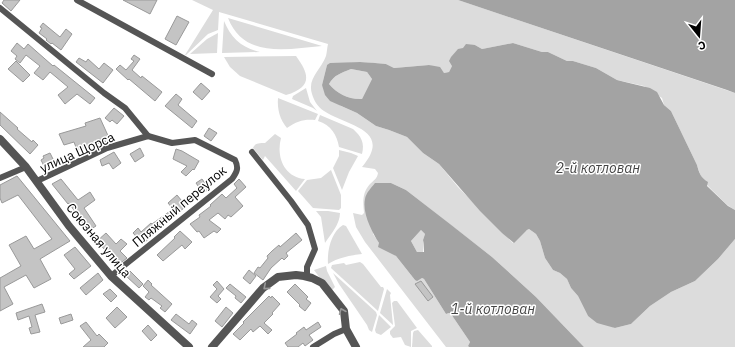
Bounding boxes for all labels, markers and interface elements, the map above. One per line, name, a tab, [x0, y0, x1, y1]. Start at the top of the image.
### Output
north arrow	[679, 16, 719, 56]
text: С	[696, 38, 707, 53]
street label: улица Щорса	[37, 128, 117, 177]
water label: 2-й котлован	[556, 159, 640, 177]
street label: Пляжный переулок	[129, 162, 230, 251]
street label: Союзная улица	[62, 199, 135, 281]
one-way arrow	[263, 282, 270, 289]
water label: 1-й котлован	[451, 300, 535, 318]
one-way arrow	[339, 308, 347, 315]

